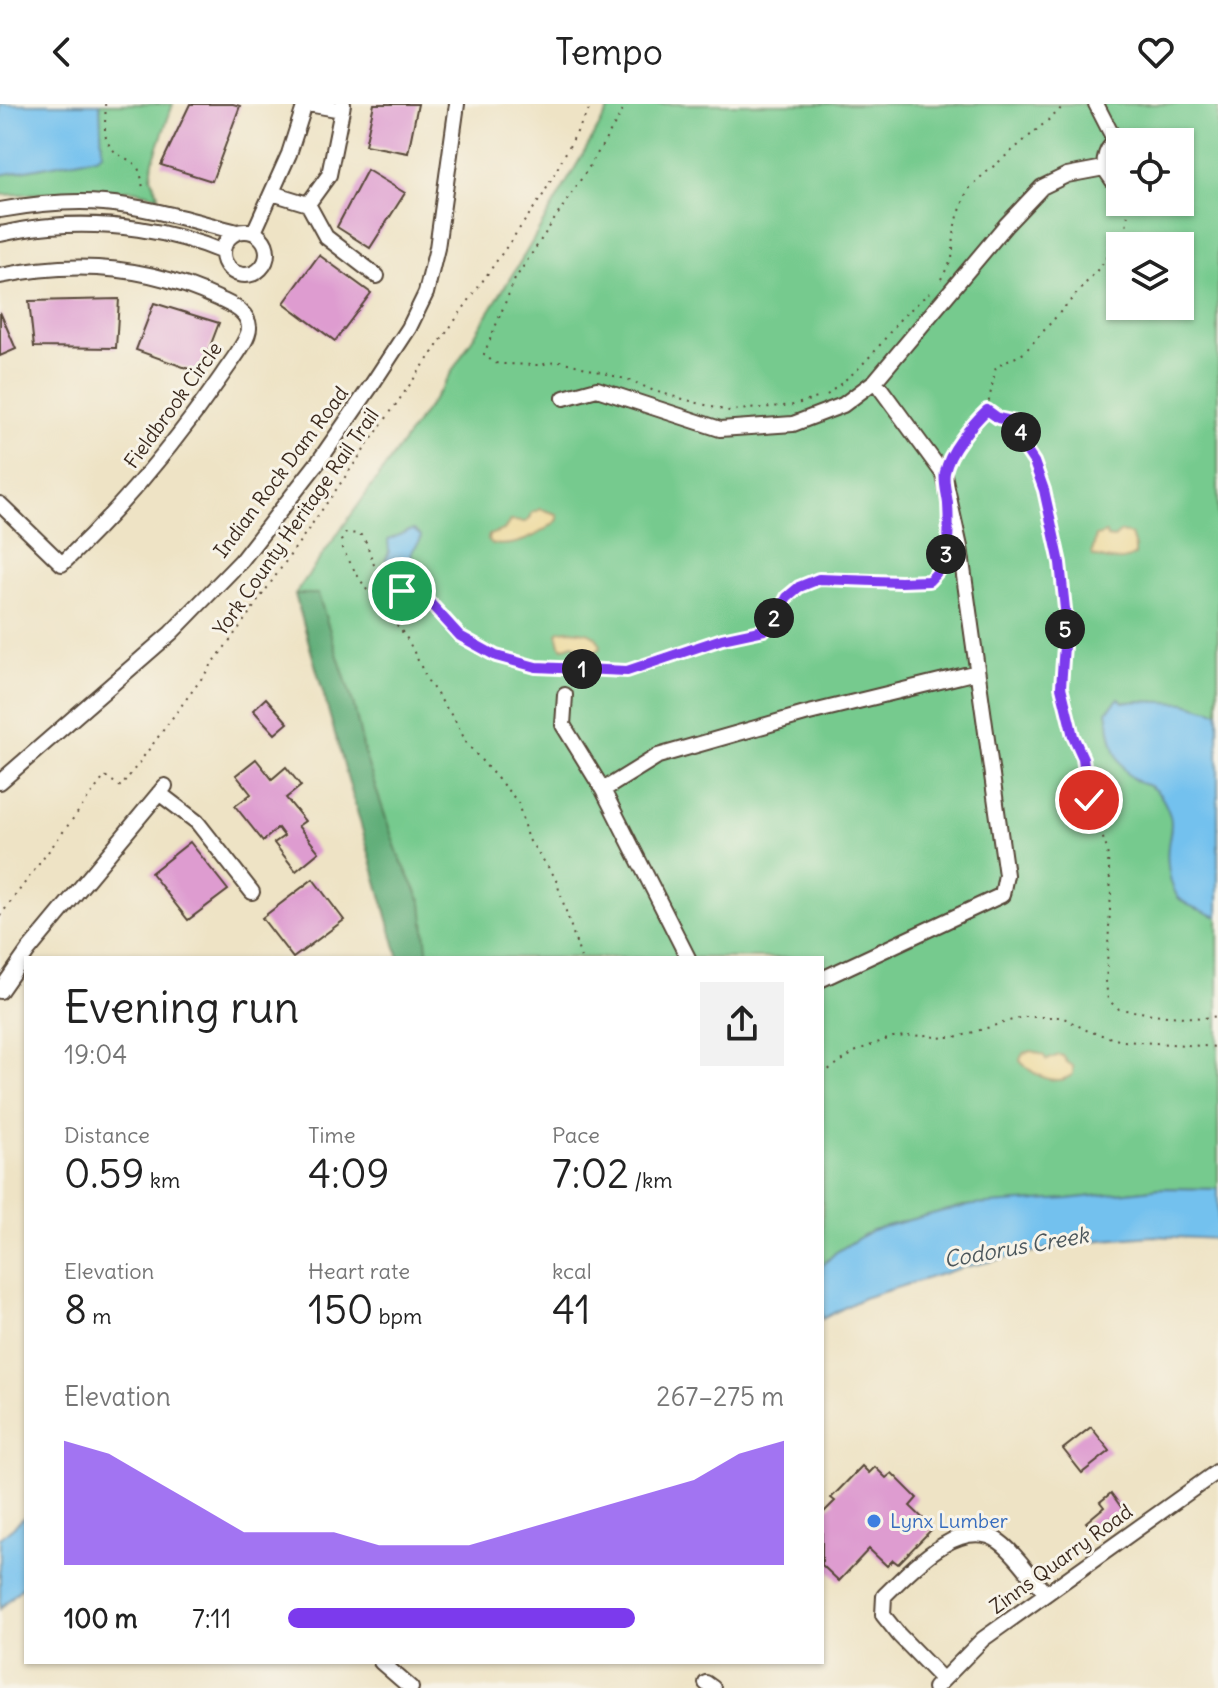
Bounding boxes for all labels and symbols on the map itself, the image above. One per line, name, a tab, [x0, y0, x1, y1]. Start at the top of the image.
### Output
street label: Fieldbrook Circle	[118, 337, 227, 473]
street label: Indian Rock Dam Road	[208, 381, 353, 562]
street label: York County Heritage Rail Trail	[207, 403, 384, 640]
pin: 4	[1001, 412, 1041, 452]
pin: 3	[926, 534, 966, 574]
pin	[368, 557, 436, 625]
pin: 2	[754, 598, 794, 638]
pin: 5	[1045, 609, 1085, 649]
pin: 1	[562, 649, 602, 689]
pin	[1055, 766, 1123, 834]
water label: Codorus Creek	[941, 1220, 1092, 1274]
street label: Zinns Quarry Road	[984, 1498, 1137, 1619]
place label: Lynx Lumber	[890, 1508, 1008, 1533]
marker: Lynx Lumber	[865, 1512, 883, 1530]

